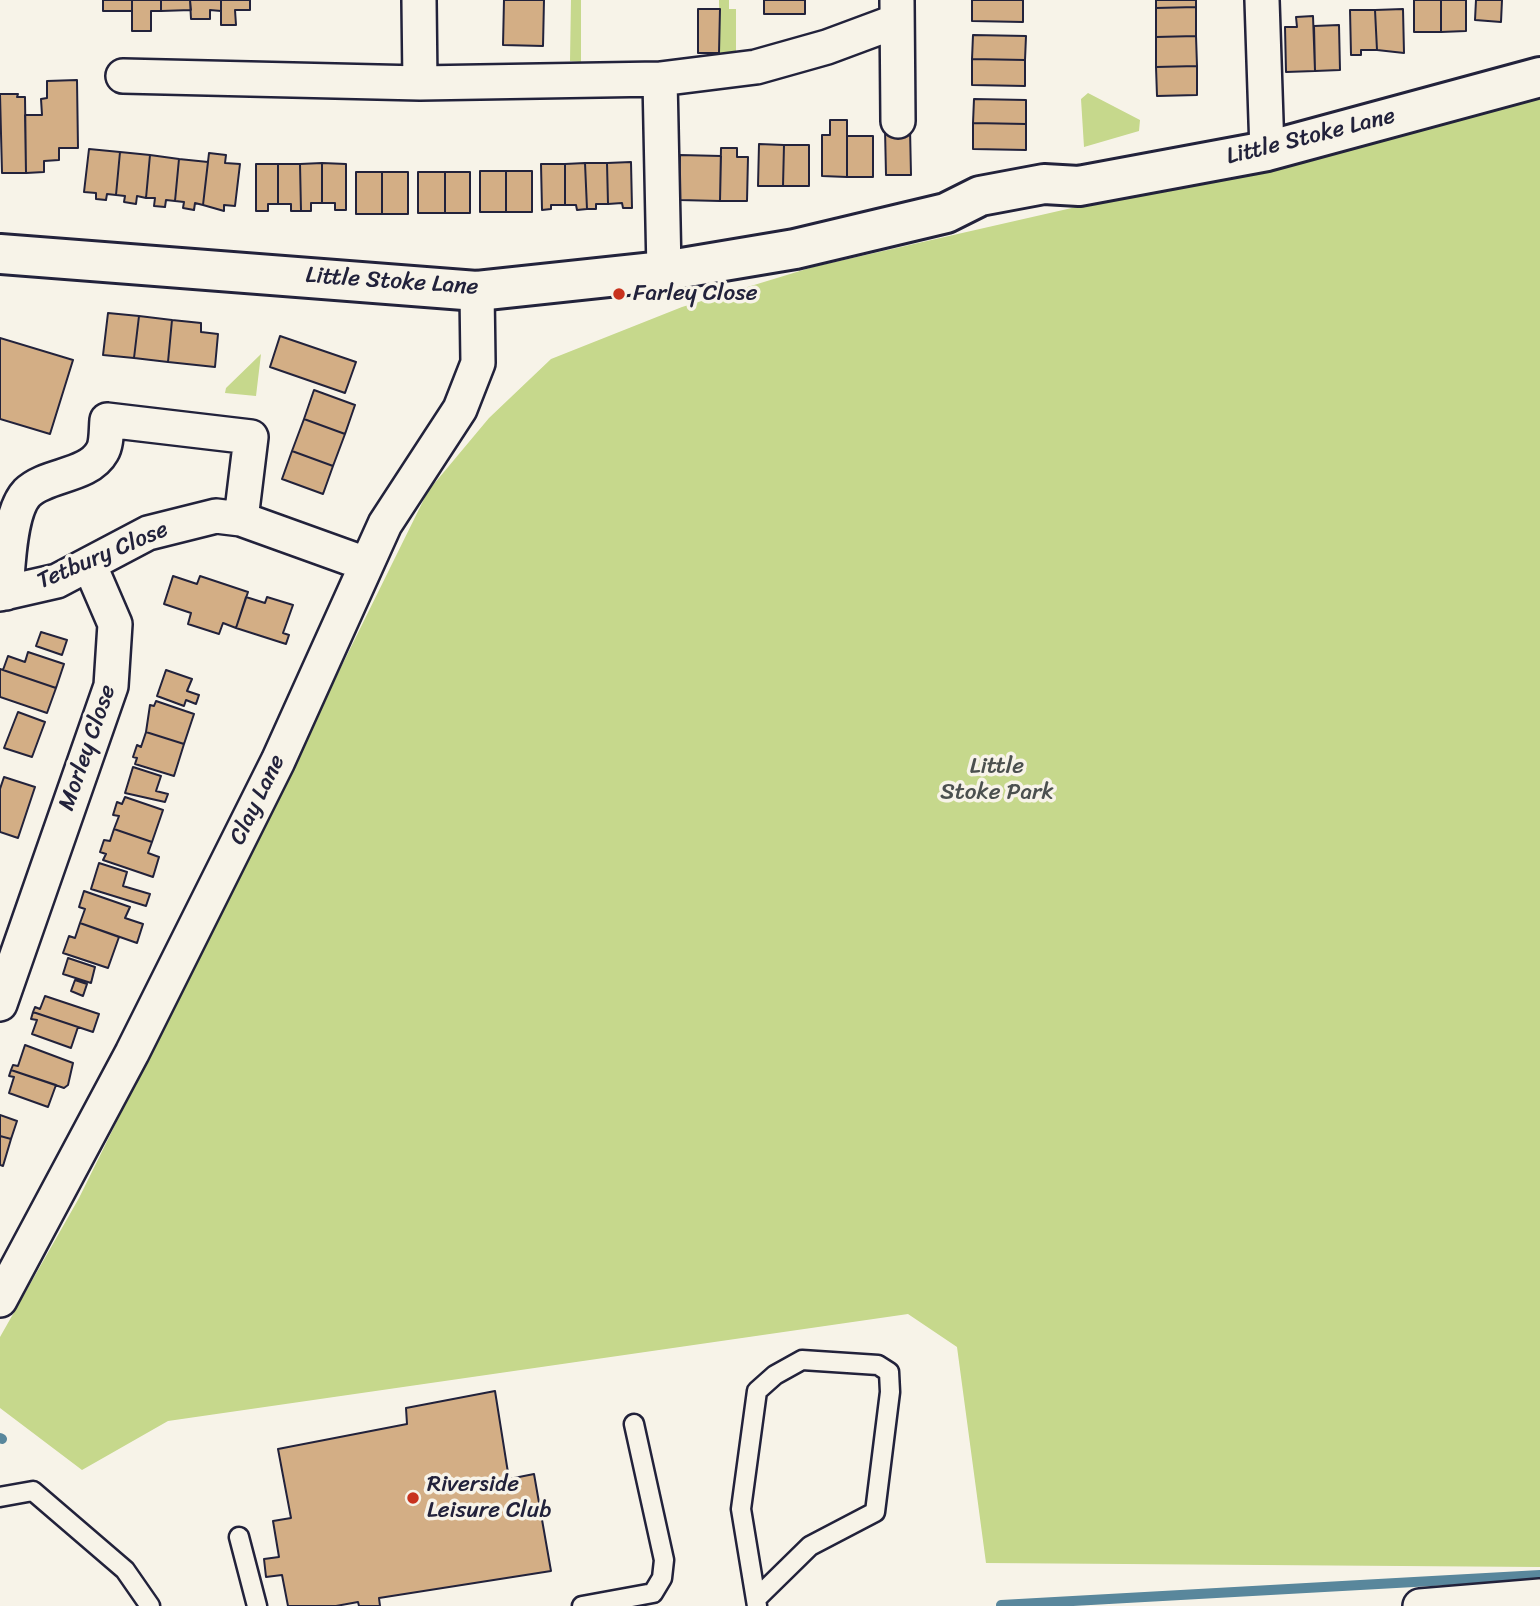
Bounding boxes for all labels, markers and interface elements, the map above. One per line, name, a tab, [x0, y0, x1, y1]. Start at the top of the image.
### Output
street label: Little Stoke Lane	[1224, 103, 1398, 171]
street label: Little Stoke Lane	[305, 262, 479, 302]
place label: Farley Close	[633, 280, 758, 308]
marker: Farley Close	[611, 286, 627, 302]
street label: Tetbury Close	[33, 516, 173, 596]
street label: Morley Close	[54, 682, 122, 814]
street label: Clay Lane	[224, 750, 292, 850]
park label: Little Stoke Park	[940, 753, 1054, 807]
place label: Riverside Leisure Club	[427, 1471, 551, 1525]
marker: Riverside Leisure Club	[405, 1490, 421, 1506]

